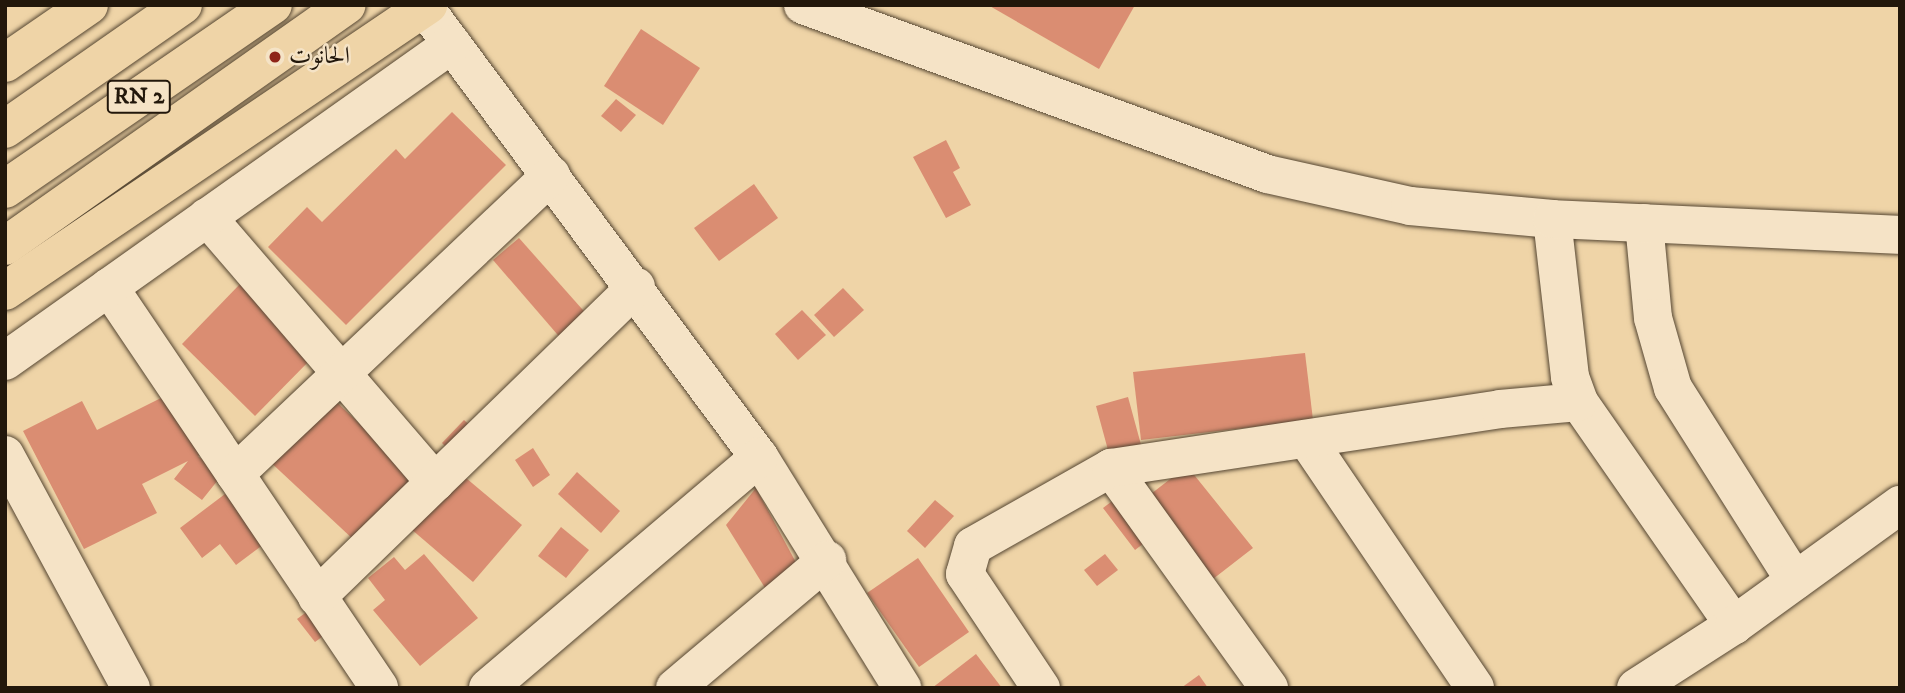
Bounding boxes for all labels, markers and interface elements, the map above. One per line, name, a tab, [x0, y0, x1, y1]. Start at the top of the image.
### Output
place label: الحانوت	[289, 43, 350, 71]
marker: الحانوت	[267, 49, 283, 65]
road number: RN 2	[106, 78, 172, 116]

